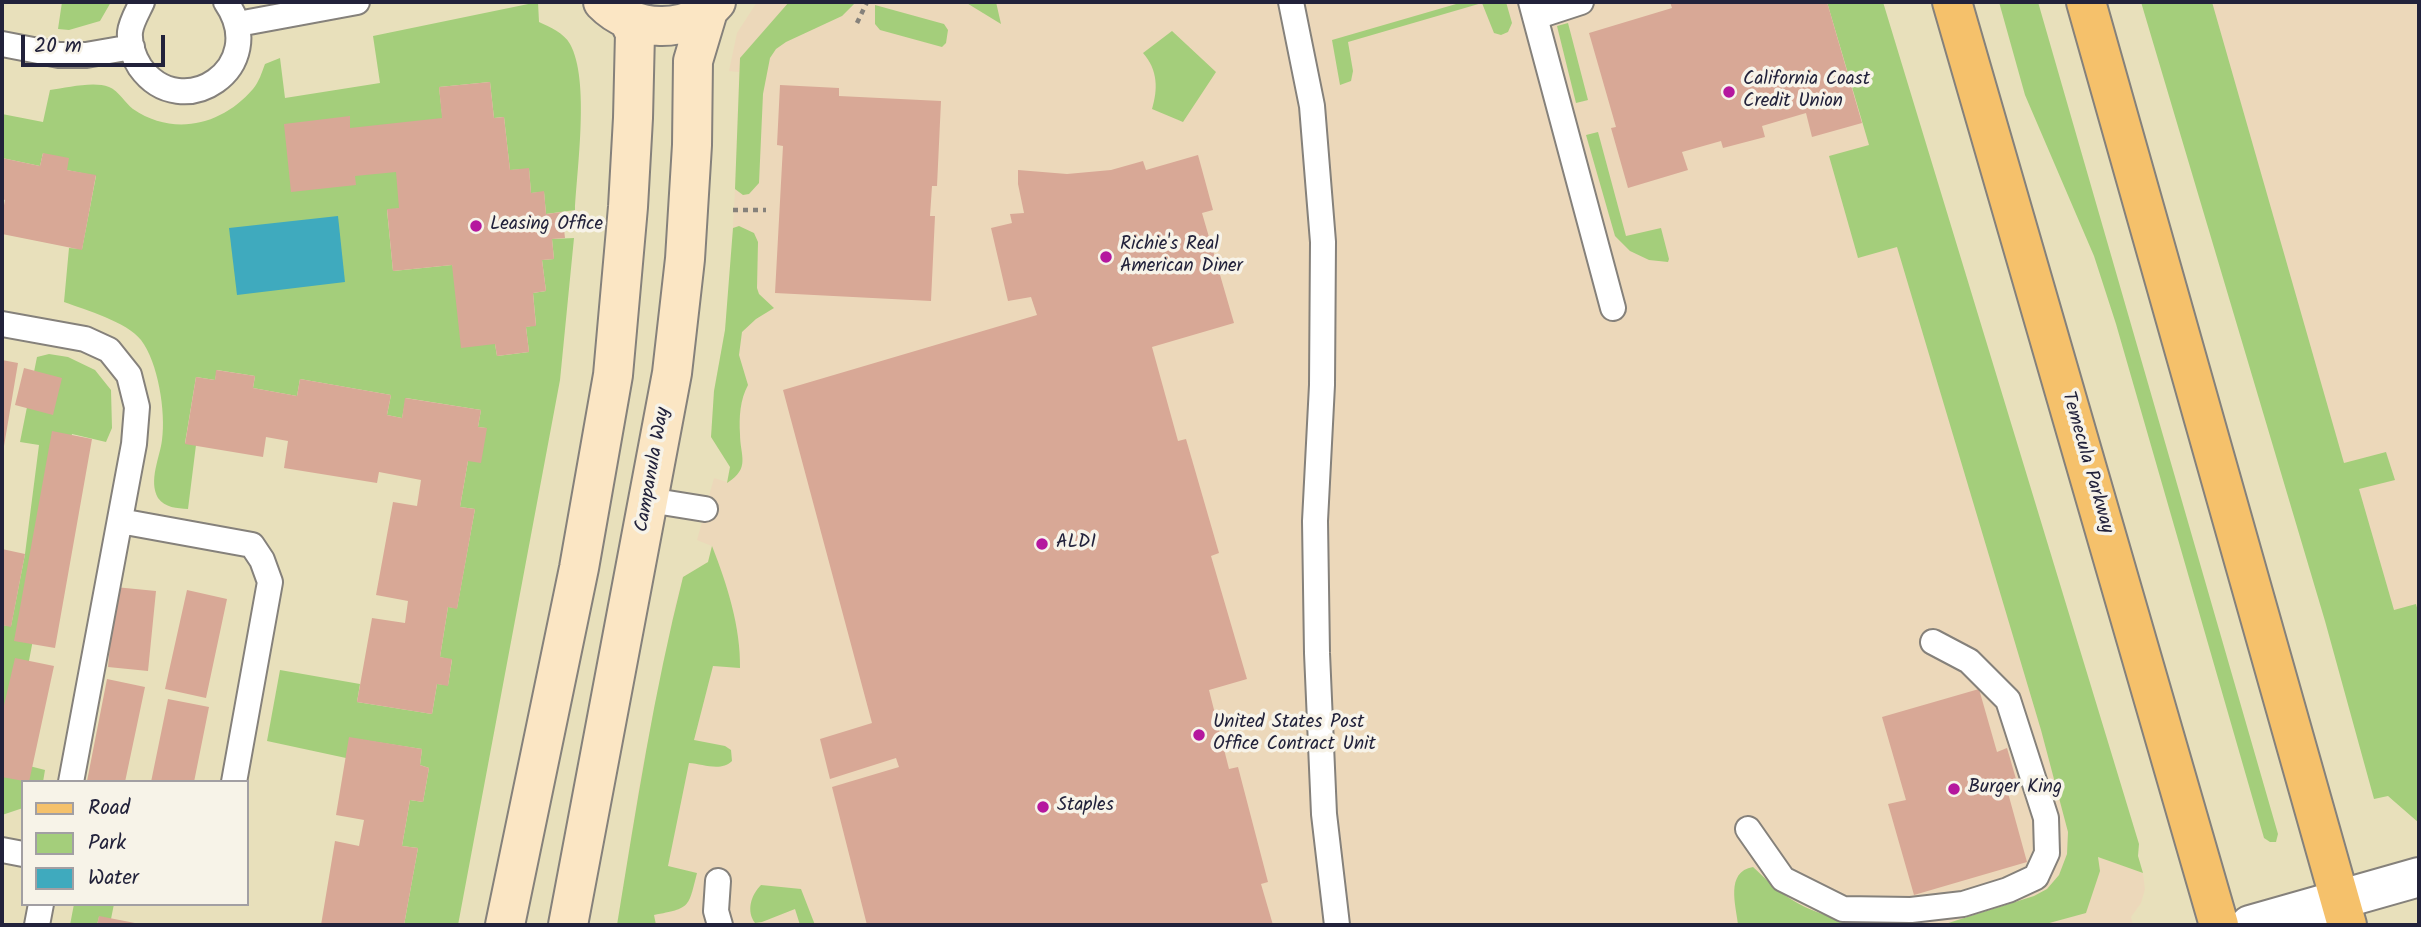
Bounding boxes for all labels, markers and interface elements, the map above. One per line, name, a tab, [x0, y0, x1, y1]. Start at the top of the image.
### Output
scale bar	[24, 21, 168, 65]
text: 20 m	[34, 30, 82, 63]
place label: California Coast Credit Union	[1743, 70, 1870, 114]
marker: California Coast Credit Union	[1721, 84, 1737, 100]
place label: Leasing Office	[490, 215, 603, 237]
marker: Leasing Office	[468, 218, 484, 234]
place label: Richie's Real American Diner	[1120, 235, 1243, 279]
marker: Richie's Real American Diner	[1098, 249, 1114, 265]
street label: Temecula Parkway	[2055, 390, 2117, 536]
street label: Campanula Way	[632, 406, 676, 534]
place label: ALDI	[1056, 533, 1096, 555]
marker: ALDI	[1034, 536, 1050, 552]
place label: United States Post Office Contract Unit	[1213, 713, 1376, 757]
marker: United States Post Office Contract Unit	[1191, 727, 1207, 743]
place label: Burger King	[1968, 778, 2062, 800]
legend	[21, 780, 248, 906]
marker: Burger King	[1946, 781, 1962, 797]
text: Road	[88, 792, 130, 825]
place label: Staples	[1057, 796, 1114, 818]
marker: Staples	[1035, 799, 1051, 815]
text: Park	[88, 827, 126, 860]
text: Water	[88, 862, 139, 895]

